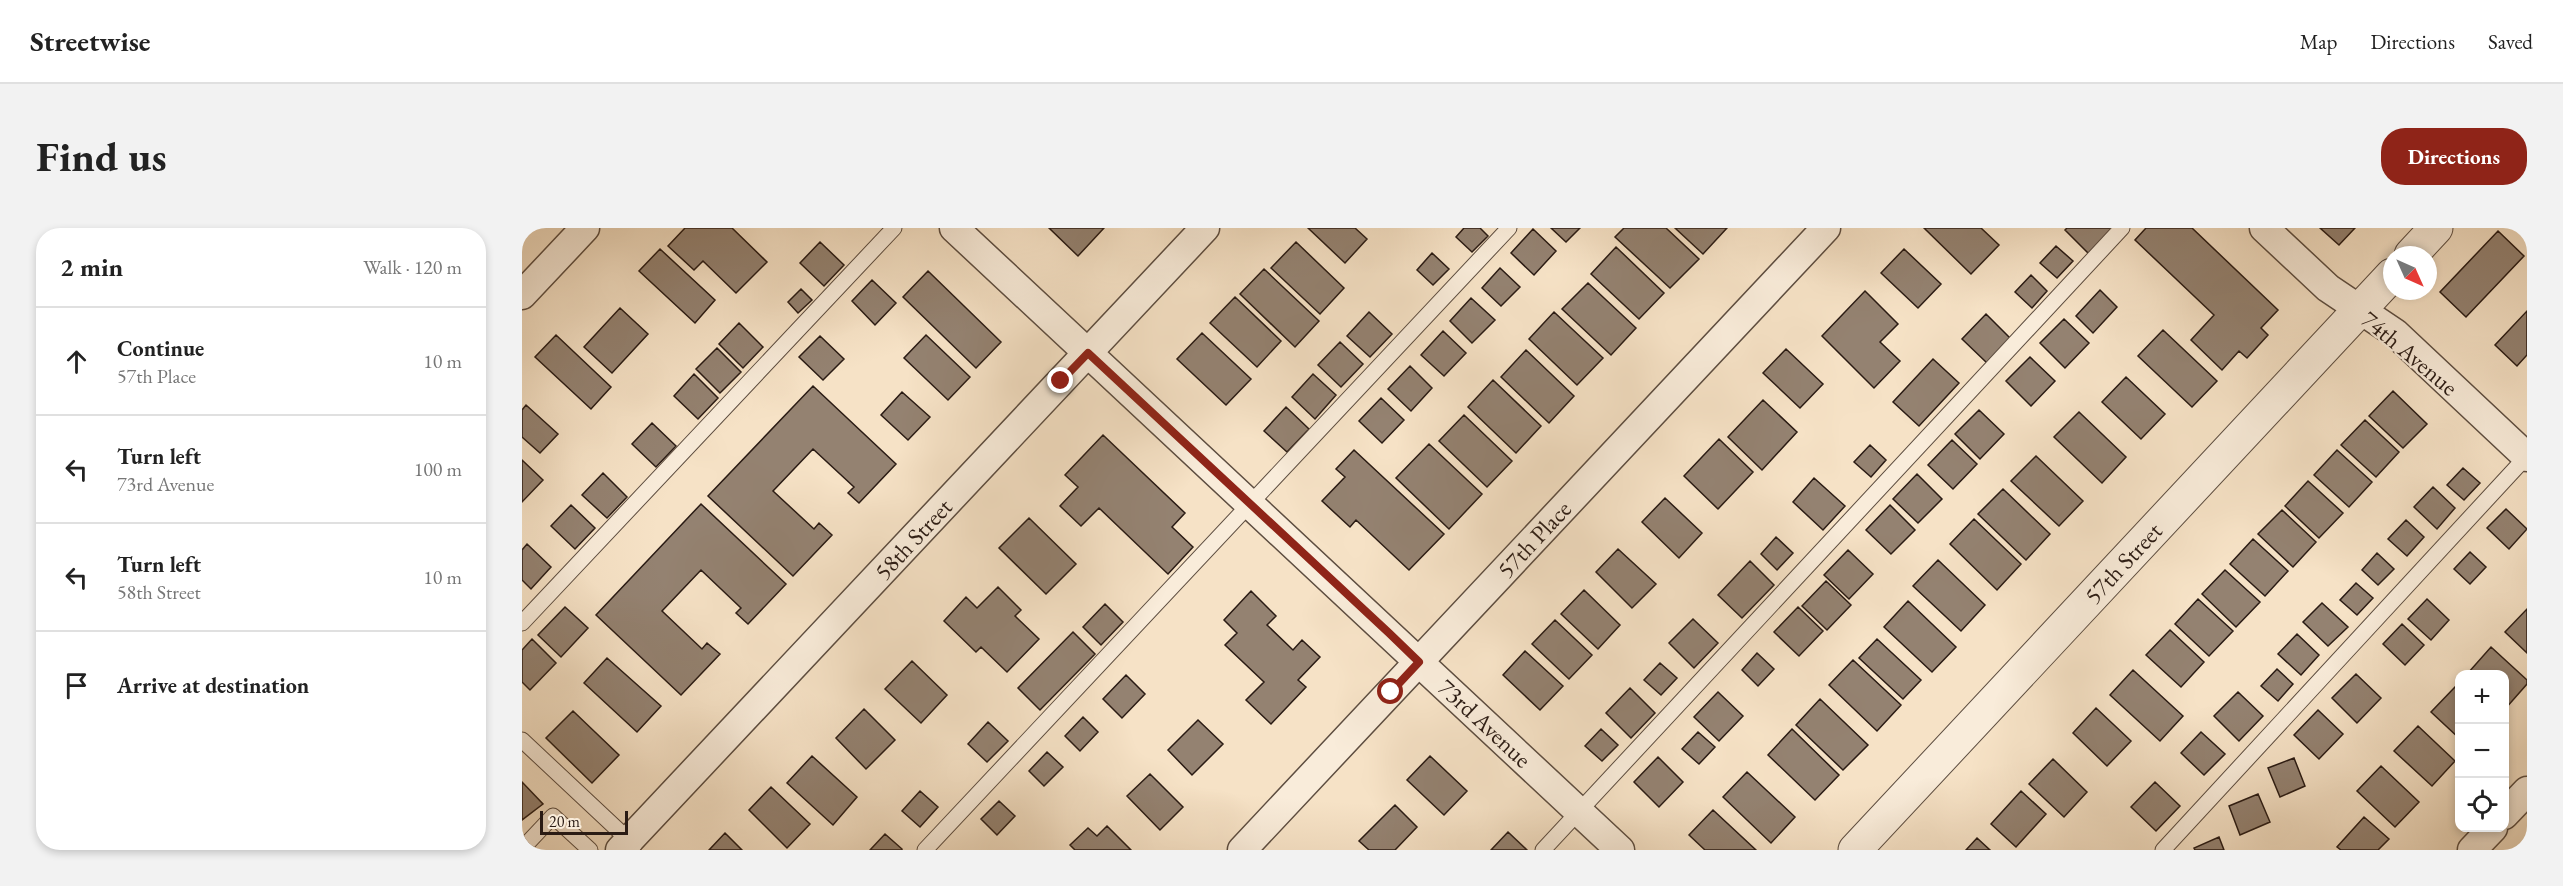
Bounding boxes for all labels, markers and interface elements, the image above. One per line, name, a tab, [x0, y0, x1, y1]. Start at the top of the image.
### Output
text: Streetwise	[30, 23, 150, 59]
text: Map	[2300, 28, 2337, 55]
text: Directions	[2370, 28, 2455, 55]
text: Saved	[2488, 28, 2533, 55]
button: Directions	[2381, 128, 2527, 185]
text: Find us	[36, 129, 167, 184]
north arrow	[2383, 246, 2437, 300]
text: 2 min	[60, 250, 123, 284]
text: Walk · 120 m	[363, 254, 462, 280]
street label: 74th Avenue	[2355, 304, 2465, 402]
text: Continue	[117, 334, 204, 363]
icon: ahead	[60, 345, 93, 378]
text: 10 m	[423, 348, 462, 374]
text: 57th Place	[117, 363, 196, 389]
route end	[1047, 367, 1073, 393]
text: Turn left	[117, 442, 201, 471]
icon: left	[60, 453, 93, 486]
text: 100 m	[414, 456, 462, 482]
text: 73rd Avenue	[117, 471, 214, 497]
street label: 58th Street	[867, 491, 959, 586]
street label: 57th Place	[1490, 494, 1578, 584]
street label: 57th Street	[2077, 515, 2169, 610]
text: Turn left	[117, 550, 201, 579]
icon: left	[60, 561, 93, 594]
text: 10 m	[423, 564, 462, 590]
text: 58th Street	[117, 579, 201, 605]
icon: arrive	[60, 669, 93, 702]
map controls	[2455, 670, 2509, 832]
button: +	[2455, 670, 2509, 724]
text: Arrive at destination	[117, 671, 309, 700]
street label: 73rd Avenue	[1432, 672, 1538, 774]
route start	[1377, 678, 1403, 704]
button: −	[2455, 724, 2509, 778]
button: locate	[2455, 778, 2509, 832]
scale bar	[540, 808, 628, 836]
text: 20 m	[549, 811, 580, 832]

